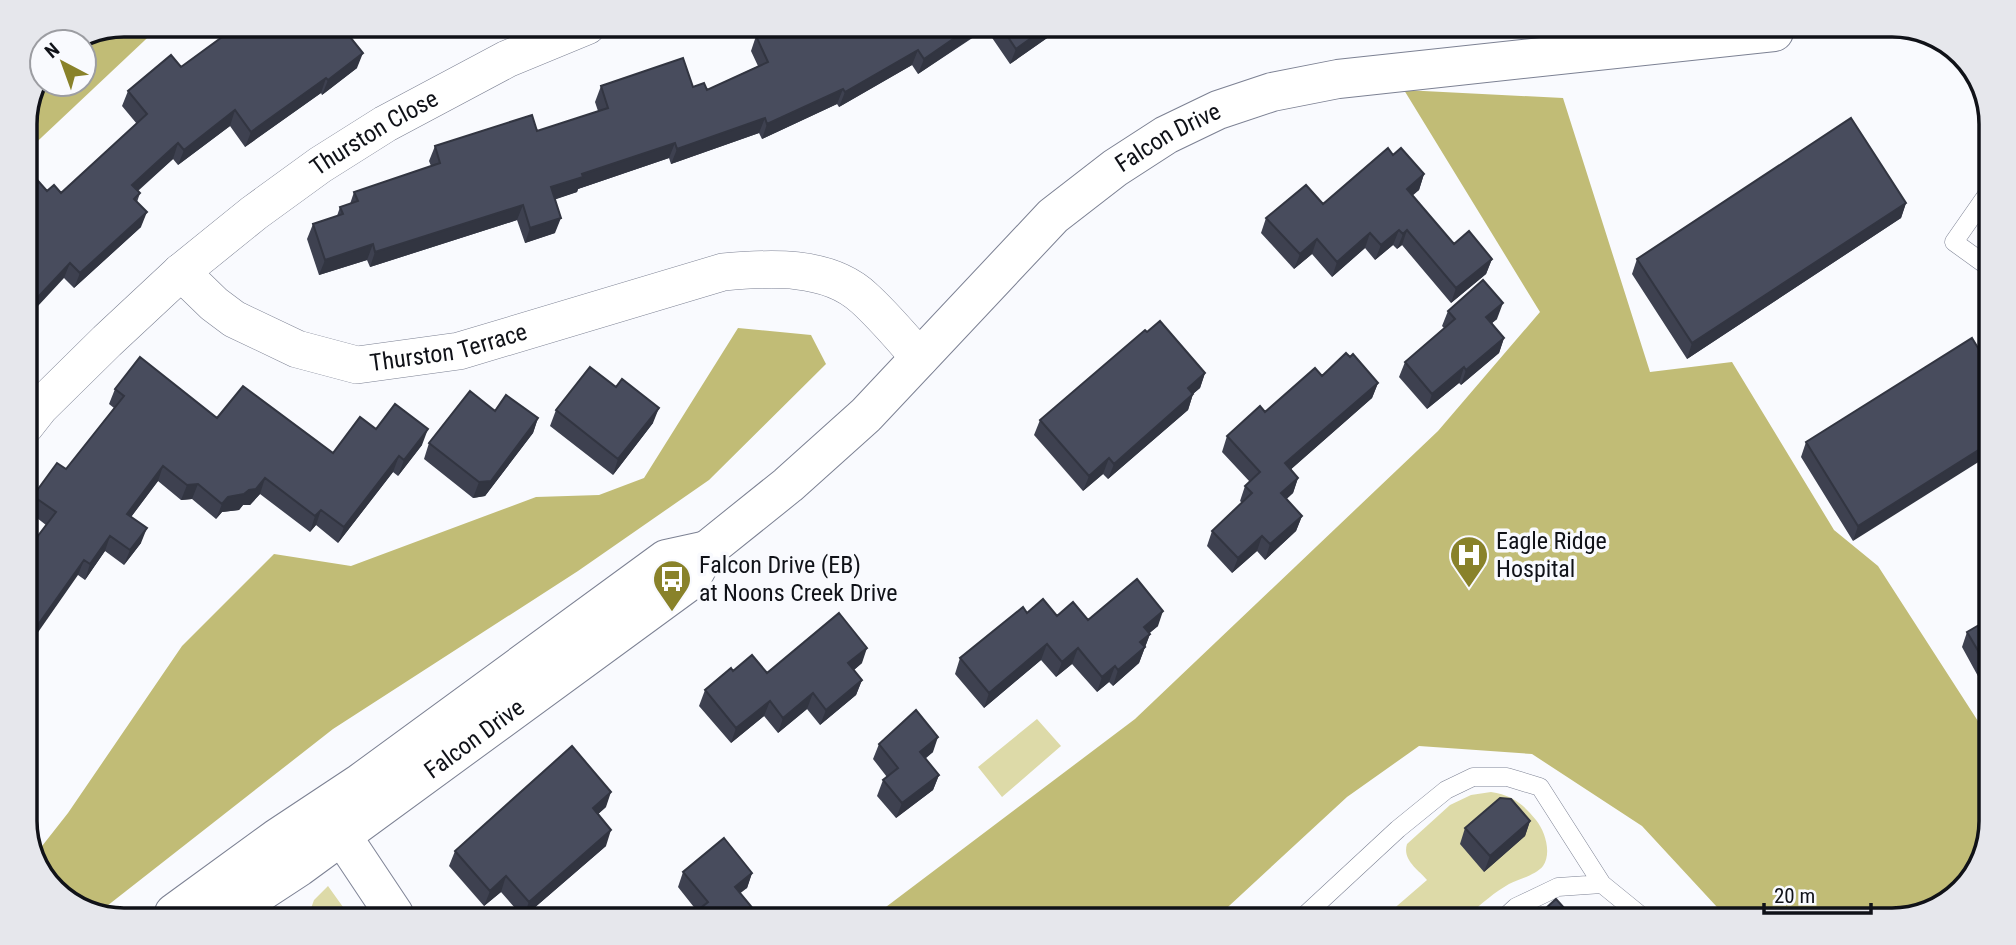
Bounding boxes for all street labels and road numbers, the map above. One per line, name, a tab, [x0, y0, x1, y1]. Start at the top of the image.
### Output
street label: Thurston Close	[305, 84, 443, 181]
street label: Falcon Drive	[1110, 97, 1225, 178]
street label: Thurston Terrace	[368, 317, 530, 377]
street label: Falcon Drive	[419, 693, 530, 784]

